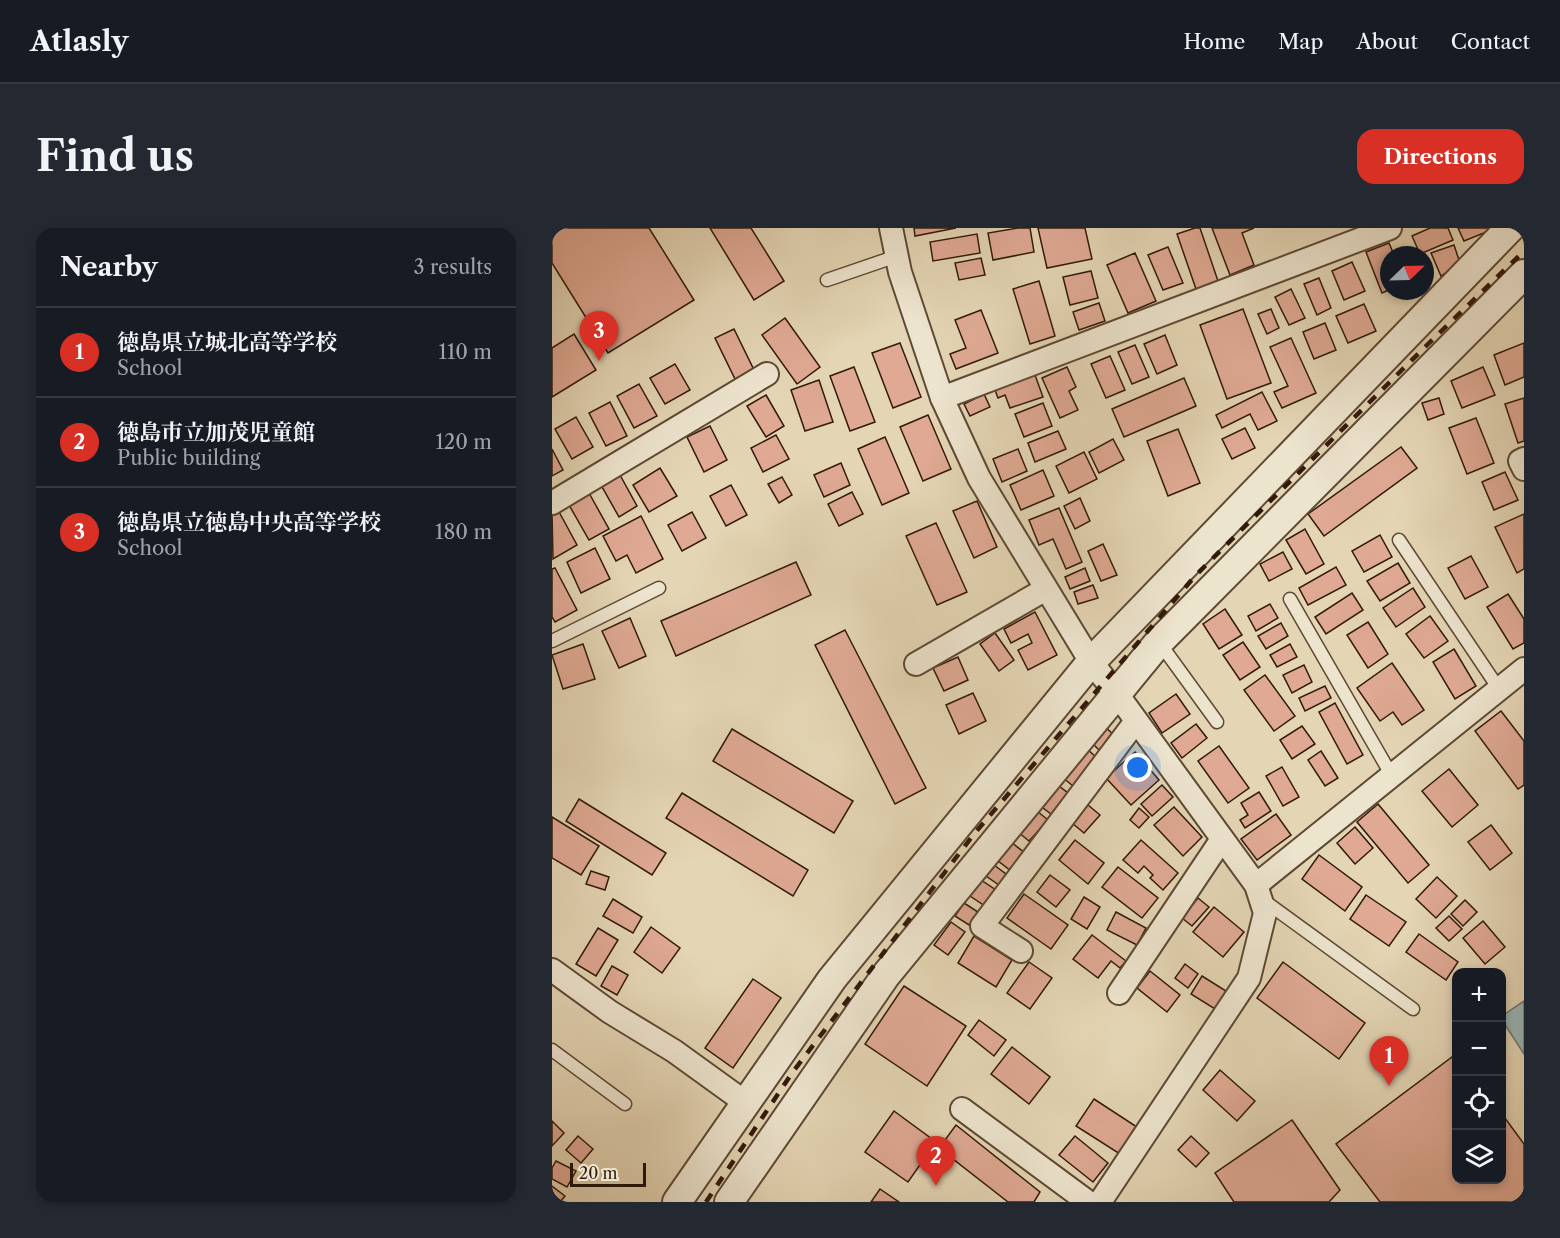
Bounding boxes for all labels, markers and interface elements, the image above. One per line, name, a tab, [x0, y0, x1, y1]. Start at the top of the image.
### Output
text: Atlasly	[30, 24, 129, 58]
text: Home	[1184, 29, 1245, 54]
text: Map	[1278, 29, 1323, 54]
text: About	[1356, 29, 1418, 54]
text: Contact	[1451, 29, 1530, 54]
button: Directions	[1357, 129, 1524, 184]
text: Find us	[36, 130, 194, 182]
north arrow	[1380, 246, 1434, 300]
text: Nearby	[60, 251, 158, 283]
text: 3 results	[414, 255, 492, 279]
pin: 3	[580, 312, 618, 361]
text: 徳島県立城北高等学校	[117, 329, 337, 356]
text: 1	[75, 340, 84, 364]
text: 110 m	[439, 340, 492, 364]
text: School	[117, 356, 182, 380]
text: 徳島市立加茂児童館	[117, 419, 315, 446]
text: 2	[74, 430, 85, 454]
text: 120 m	[435, 430, 492, 454]
text: Public building	[117, 446, 260, 470]
text: 徳島県立徳島中央高等学校	[117, 509, 381, 536]
text: 3	[74, 520, 85, 544]
text: 180 m	[435, 520, 492, 544]
text: School	[117, 536, 182, 560]
your location	[1123, 753, 1152, 782]
map controls	[1452, 968, 1506, 1184]
button: +	[1452, 968, 1506, 1022]
button: −	[1452, 1022, 1506, 1076]
pin: 1	[1370, 1036, 1408, 1086]
button: locate	[1452, 1076, 1506, 1130]
button: layers	[1452, 1130, 1506, 1184]
pin: 2	[916, 1136, 956, 1186]
scale bar	[570, 1160, 646, 1188]
text: 20 m	[579, 1163, 618, 1183]

